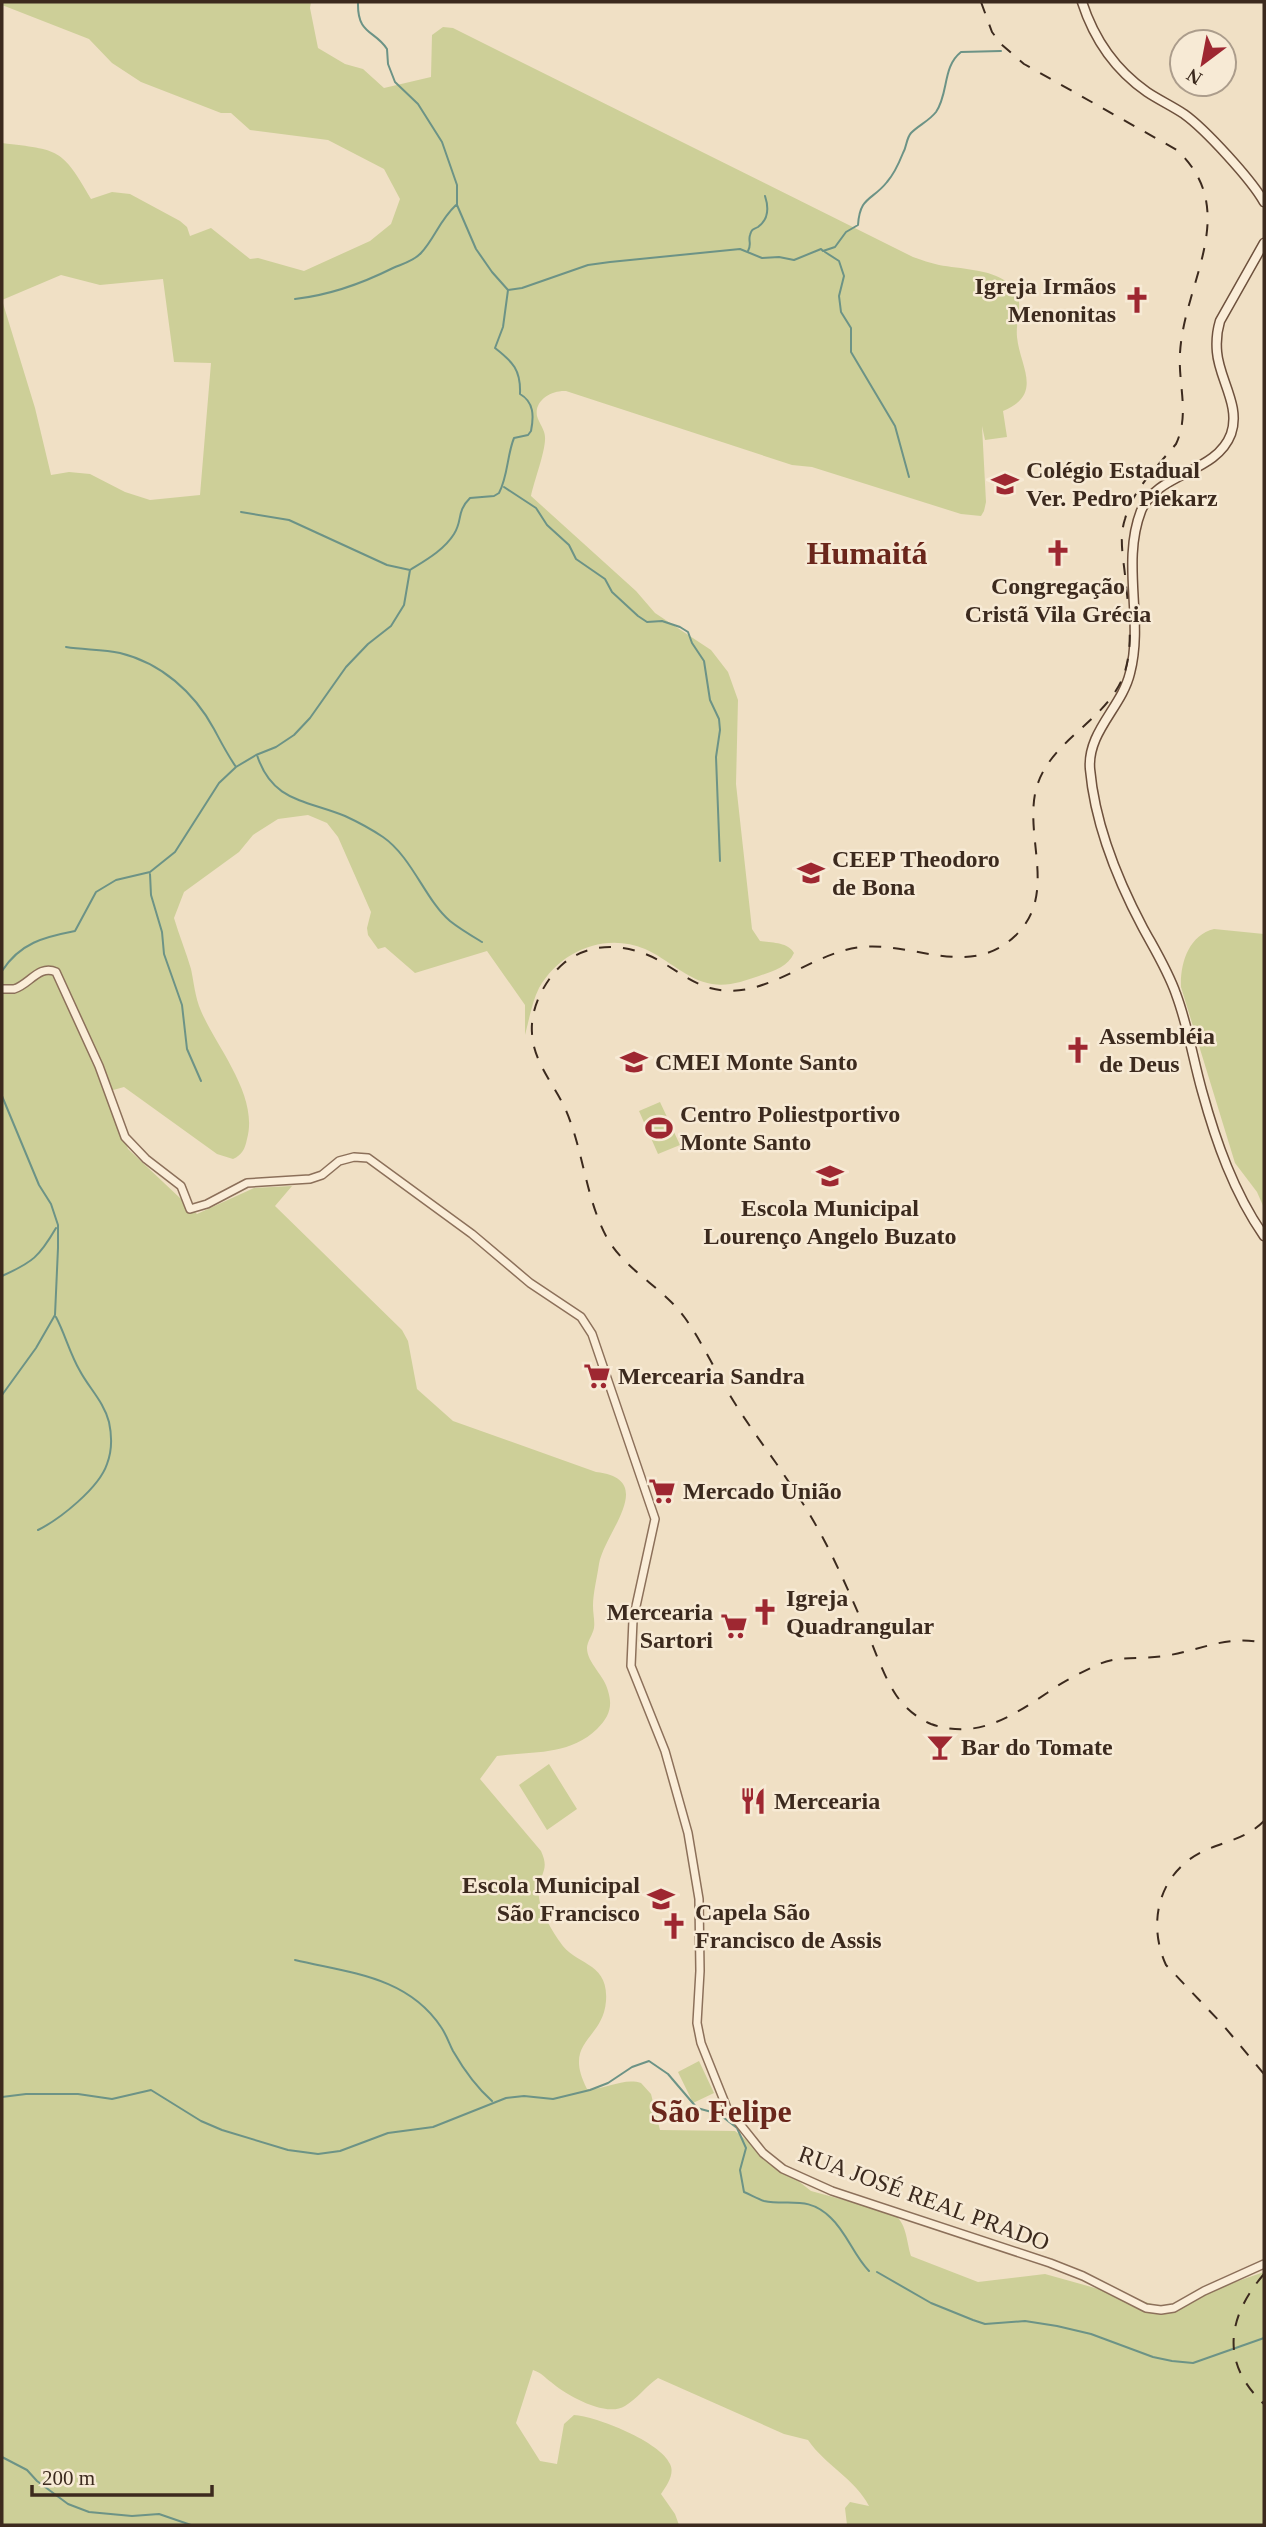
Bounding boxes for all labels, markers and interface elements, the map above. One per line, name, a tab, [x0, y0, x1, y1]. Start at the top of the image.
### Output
north arrow	[1168, 28, 1238, 98]
text: N	[1183, 64, 1206, 90]
place label: Igreja Irmãos Menonitas	[974, 273, 1116, 327]
church icon: Igreja Irmãos Menonitas	[1122, 285, 1152, 315]
place label: Colégio Estadual Ver. Pedro Piekarz	[1026, 457, 1218, 511]
school or university icon: Colégio Estadual Ver. Pedro Piekarz	[990, 469, 1020, 499]
district label: Humaitá	[807, 535, 927, 571]
church icon: Congregação Cristã Vila Grécia	[1043, 538, 1073, 568]
place label: Congregação Cristã Vila Grécia	[965, 573, 1151, 627]
place label: CEEP Theodoro de Bona	[832, 846, 1000, 900]
school or university icon: CEEP Theodoro de Bona	[796, 858, 826, 888]
place label: Assembléia de Deus	[1099, 1023, 1215, 1077]
church icon: Assembléia de Deus	[1063, 1035, 1093, 1065]
school or university icon: CMEI Monte Santo	[619, 1047, 649, 1077]
place label: CMEI Monte Santo	[655, 1049, 858, 1075]
place label: Centro Poliestportivo Monte Santo	[680, 1101, 900, 1155]
sports icon: Centro Poliestportivo Monte Santo	[644, 1113, 674, 1143]
school or university icon: Escola Municipal Lourenço Angelo Buzato	[815, 1161, 845, 1191]
place label: Escola Municipal Lourenço Angelo Buzato	[704, 1195, 956, 1249]
supermarket icon: Mercearia Sandra	[582, 1361, 612, 1391]
place label: Mercearia Sandra	[618, 1363, 805, 1389]
supermarket icon: Mercado União	[647, 1476, 677, 1506]
place label: Mercado União	[683, 1478, 842, 1504]
place label: Igreja Quadrangular	[786, 1585, 934, 1639]
church icon: Igreja Quadrangular	[750, 1597, 780, 1627]
place label: Mercearia Sartori	[607, 1599, 713, 1653]
supermarket icon: Mercearia Sartori	[719, 1611, 749, 1641]
bar icon: Bar do Tomate	[925, 1732, 955, 1762]
place label: Bar do Tomate	[961, 1734, 1113, 1760]
restaurant icon: Mercearia	[738, 1786, 768, 1816]
place label: Mercearia	[774, 1788, 880, 1814]
place label: Escola Municipal São Francisco	[462, 1872, 640, 1926]
school or university icon: Escola Municipal São Francisco	[646, 1884, 676, 1914]
place label: Capela São Francisco de Assis	[695, 1899, 882, 1953]
church icon: Capela São Francisco de Assis	[659, 1911, 689, 1941]
district label: São Felipe	[650, 2093, 792, 2129]
street label: RUA JOSÉ REAL PRADO	[795, 2140, 1053, 2256]
scale bar	[32, 2454, 212, 2498]
text: 200 m	[42, 2466, 95, 2490]

